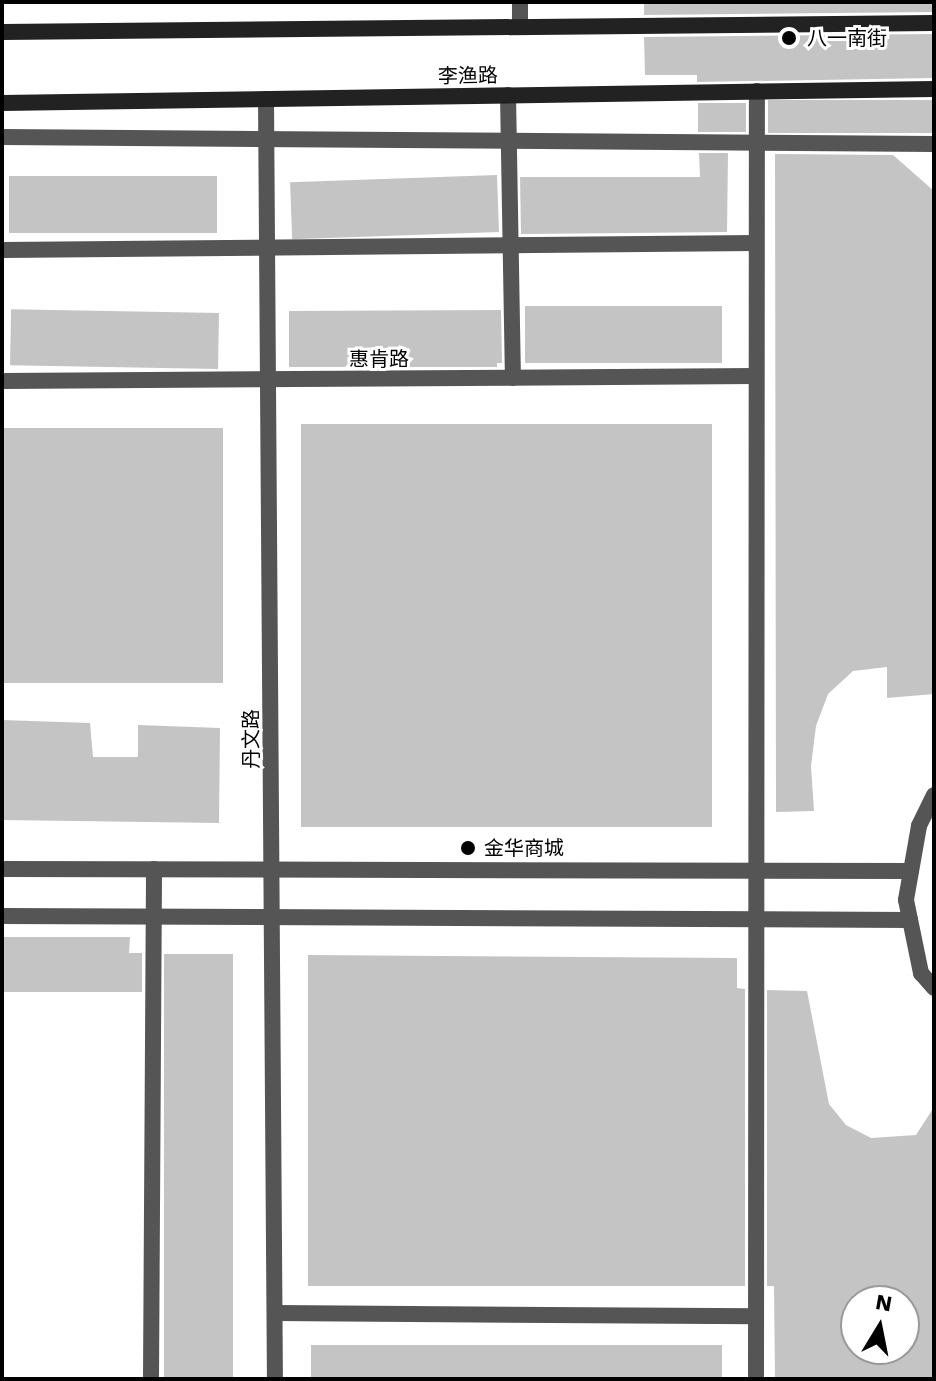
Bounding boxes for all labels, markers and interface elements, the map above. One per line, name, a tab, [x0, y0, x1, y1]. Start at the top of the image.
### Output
place label: 八一南街	[807, 26, 887, 50]
marker: 八一南街	[778, 27, 800, 49]
street label: 李渔路	[438, 63, 498, 89]
street label: 惠肯路	[349, 347, 409, 371]
street label: 丹文路	[239, 709, 263, 769]
place label: 金华商城	[484, 836, 564, 860]
marker: 金华商城	[459, 839, 477, 857]
north arrow	[840, 1285, 920, 1365]
text: N	[874, 1289, 894, 1317]

